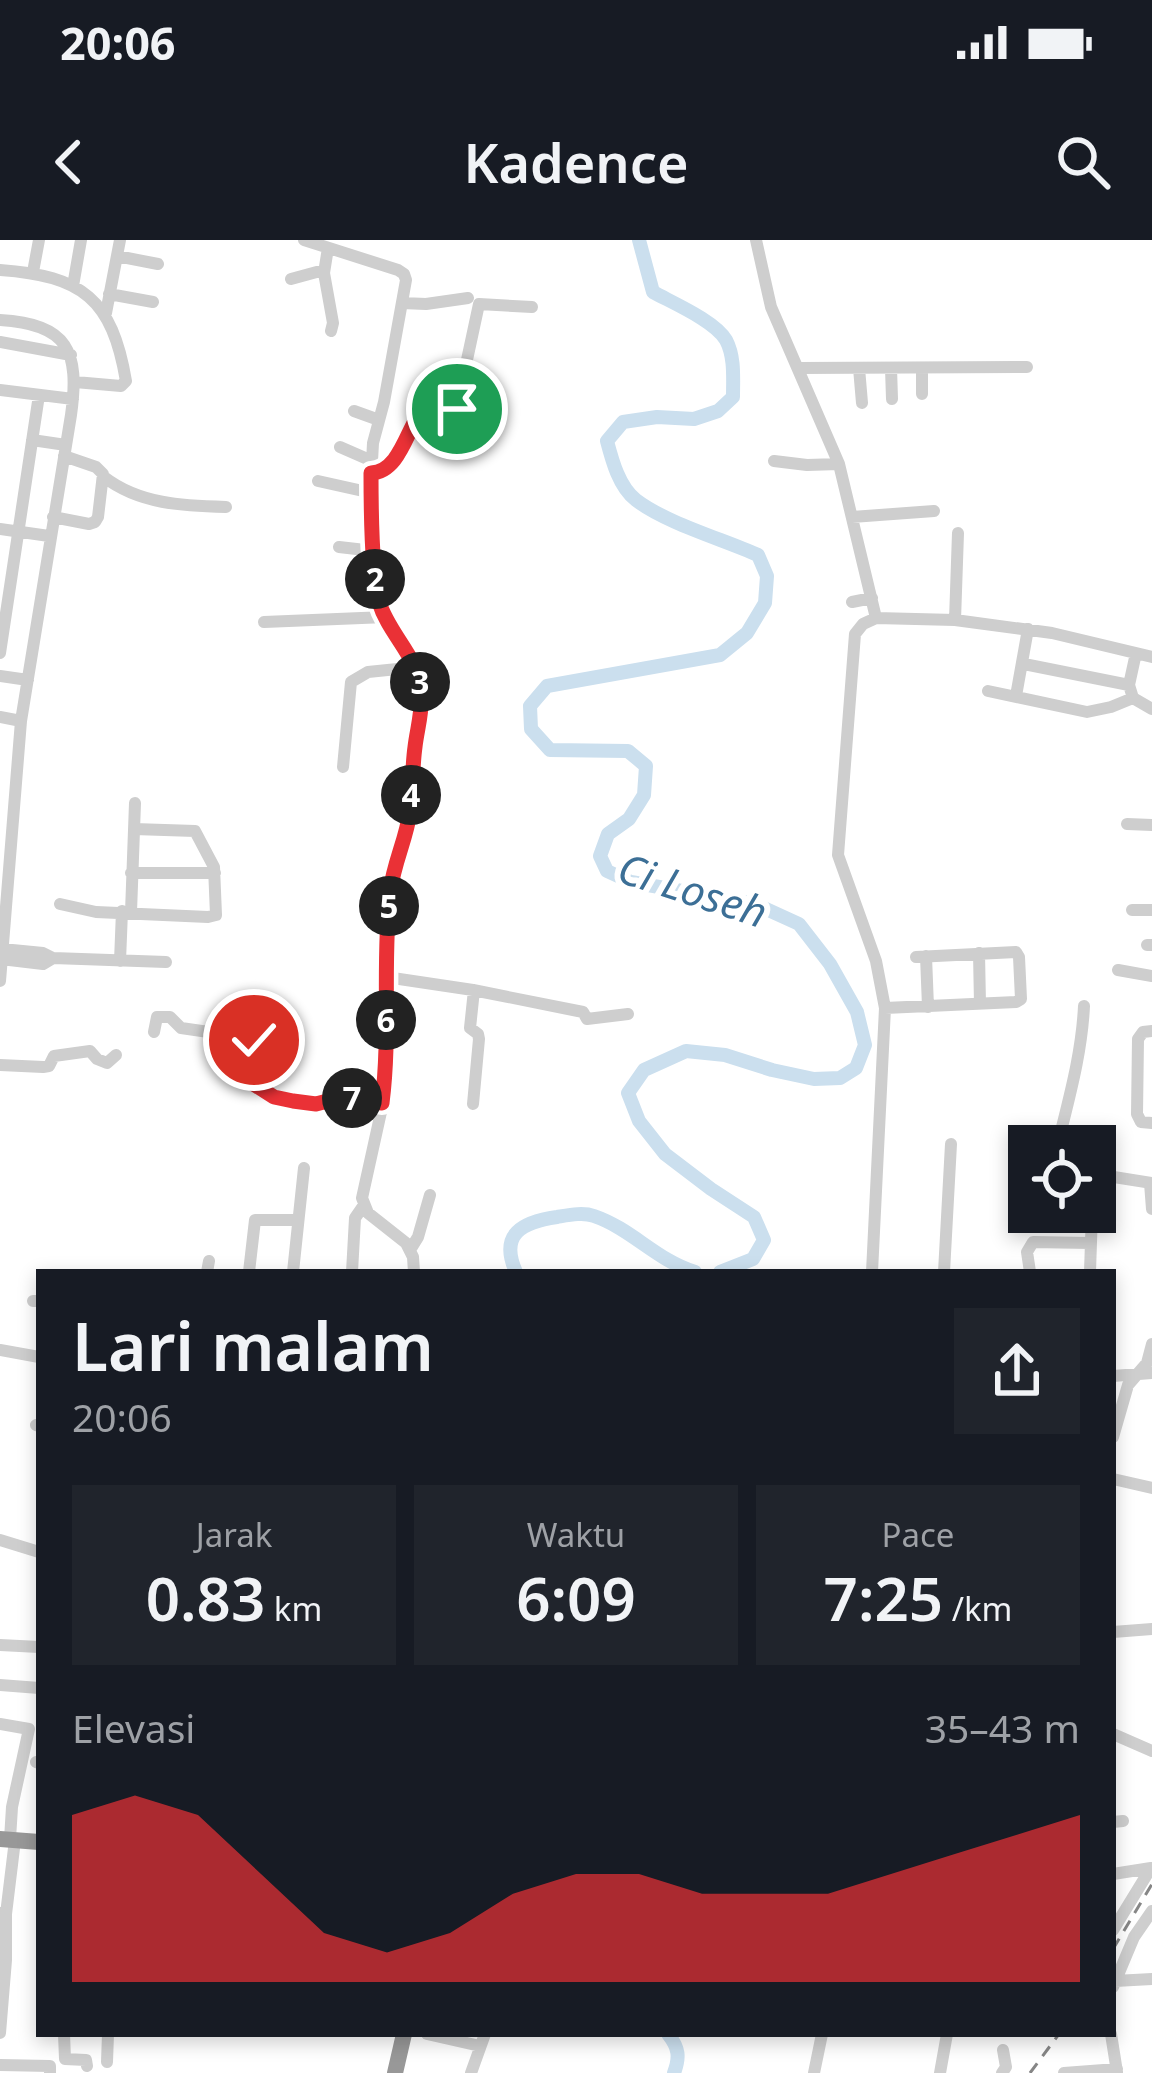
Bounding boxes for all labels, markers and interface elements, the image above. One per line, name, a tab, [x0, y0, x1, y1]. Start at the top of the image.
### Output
text: 20:06	[60, 12, 176, 73]
text: Kadence	[463, 125, 689, 199]
icon: back	[36, 129, 102, 195]
icon: search	[1050, 129, 1116, 195]
pin	[406, 358, 508, 460]
icon: arrive	[424, 376, 490, 442]
pin: 2	[345, 549, 405, 609]
text: 2	[366, 556, 384, 601]
pin: 3	[390, 652, 450, 712]
text: 3	[411, 659, 429, 704]
pin: 4	[381, 765, 441, 825]
text: 4	[402, 772, 420, 817]
water label: Ci Loseh	[611, 838, 775, 940]
pin: 5	[359, 876, 419, 936]
text: 5	[380, 883, 398, 928]
pin	[203, 989, 305, 1091]
pin: 6	[356, 990, 416, 1050]
text: 6	[377, 997, 395, 1042]
icon: check	[221, 1007, 287, 1073]
pin: 7	[322, 1068, 382, 1128]
text: 7	[343, 1075, 361, 1120]
map controls	[1008, 1125, 1116, 1233]
button: locate	[1008, 1125, 1116, 1233]
text: Lari malam	[72, 1300, 434, 1390]
button: share	[954, 1308, 1080, 1434]
text: 20:06	[72, 1390, 172, 1443]
text: Jarak	[196, 1512, 272, 1557]
text: Waktu	[527, 1512, 625, 1557]
text: Pace	[882, 1512, 954, 1557]
text: 0.83	[146, 1557, 265, 1639]
text: 6:09	[516, 1557, 636, 1639]
text: 7:25	[824, 1557, 943, 1639]
text: km	[265, 1586, 322, 1631]
text: /km	[943, 1586, 1012, 1631]
text: Elevasi	[72, 1701, 195, 1754]
text: 35–43 m	[925, 1701, 1080, 1754]

